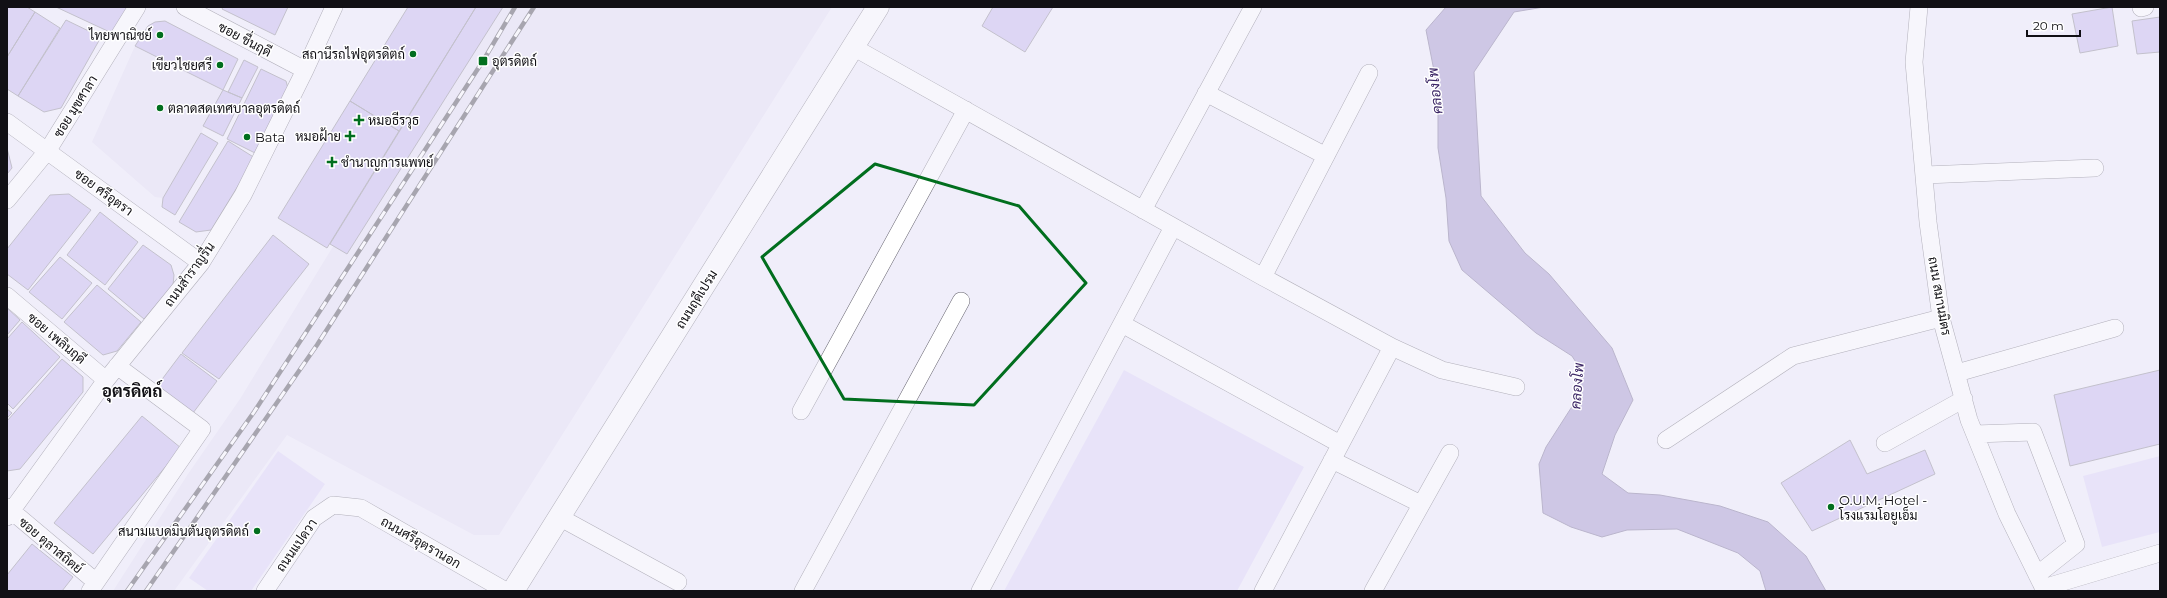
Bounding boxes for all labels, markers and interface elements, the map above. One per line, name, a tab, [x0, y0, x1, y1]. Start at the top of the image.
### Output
scale bar	[2027, 12, 2080, 38]
street label: ซอย ชื่นฤดี	[215, 15, 276, 61]
text: 20 m	[2033, 18, 2064, 33]
place label: ไทยพาณิชย์	[88, 26, 152, 43]
marker: ไทยพาณิชย์	[155, 30, 165, 40]
place label: สถานีรถไฟอุตรดิตถ์	[302, 45, 405, 64]
marker: สถานีรถไฟอุตรดิตถ์	[408, 49, 418, 59]
place label: อุตรดิตถ์	[492, 52, 537, 71]
marker: อุตรดิตถ์	[477, 55, 489, 67]
place label: เขียวไชยศรี	[152, 56, 212, 73]
marker: เขียวไชยศรี	[215, 60, 225, 70]
water label: คลองโพ	[1424, 67, 1446, 115]
street label: ซอย มุขศาลา	[50, 72, 102, 141]
place label: ตลาดสดเทศบาลอุตรดิตถ์	[168, 99, 300, 118]
marker: ตลาดสดเทศบาลอุตรดิตถ์	[155, 103, 165, 113]
place label: หมอธีรวุธ	[368, 111, 419, 130]
marker: หมอธีรวุธ	[353, 114, 365, 126]
place label: หมอฝ้าย	[295, 127, 341, 144]
place label: Bata	[255, 129, 285, 145]
marker: หมอฝ้าย	[344, 130, 356, 142]
marker: Bata	[242, 132, 252, 142]
place label: ชำนาญการแพทย์	[341, 153, 434, 171]
marker: ชำนาญการแพทย์	[326, 156, 338, 168]
street label: ซอย ศรีอุตรา	[70, 165, 137, 220]
street label: ถนนสำราญรื่น	[157, 236, 219, 310]
street label: ถนน สมานมิตร	[1925, 255, 1955, 337]
street label: ถนนฤดีเปรม	[671, 266, 721, 332]
street label: ซอย เพลินฤดี	[24, 308, 90, 368]
water label: คลองโพ	[1566, 362, 1588, 410]
district label: อุตรดิตถ์	[102, 380, 163, 403]
place label: O.U.M. Hotel - โรงแรมโอยูเอ็ม	[1838, 492, 1927, 525]
marker: O.U.M. Hotel - โรงแรมโอยูเอ็ม	[1826, 502, 1836, 512]
street label: ถนนศรีอุตรานอก	[377, 512, 464, 573]
street label: ซอย ตุลาสถิตย์	[14, 513, 87, 578]
street label: ถนนแปดวา	[272, 515, 320, 575]
place label: สนามแบดมินตันอุตรดิตถ์	[118, 522, 249, 541]
marker: สนามแบดมินตันอุตรดิตถ์	[252, 526, 262, 536]

